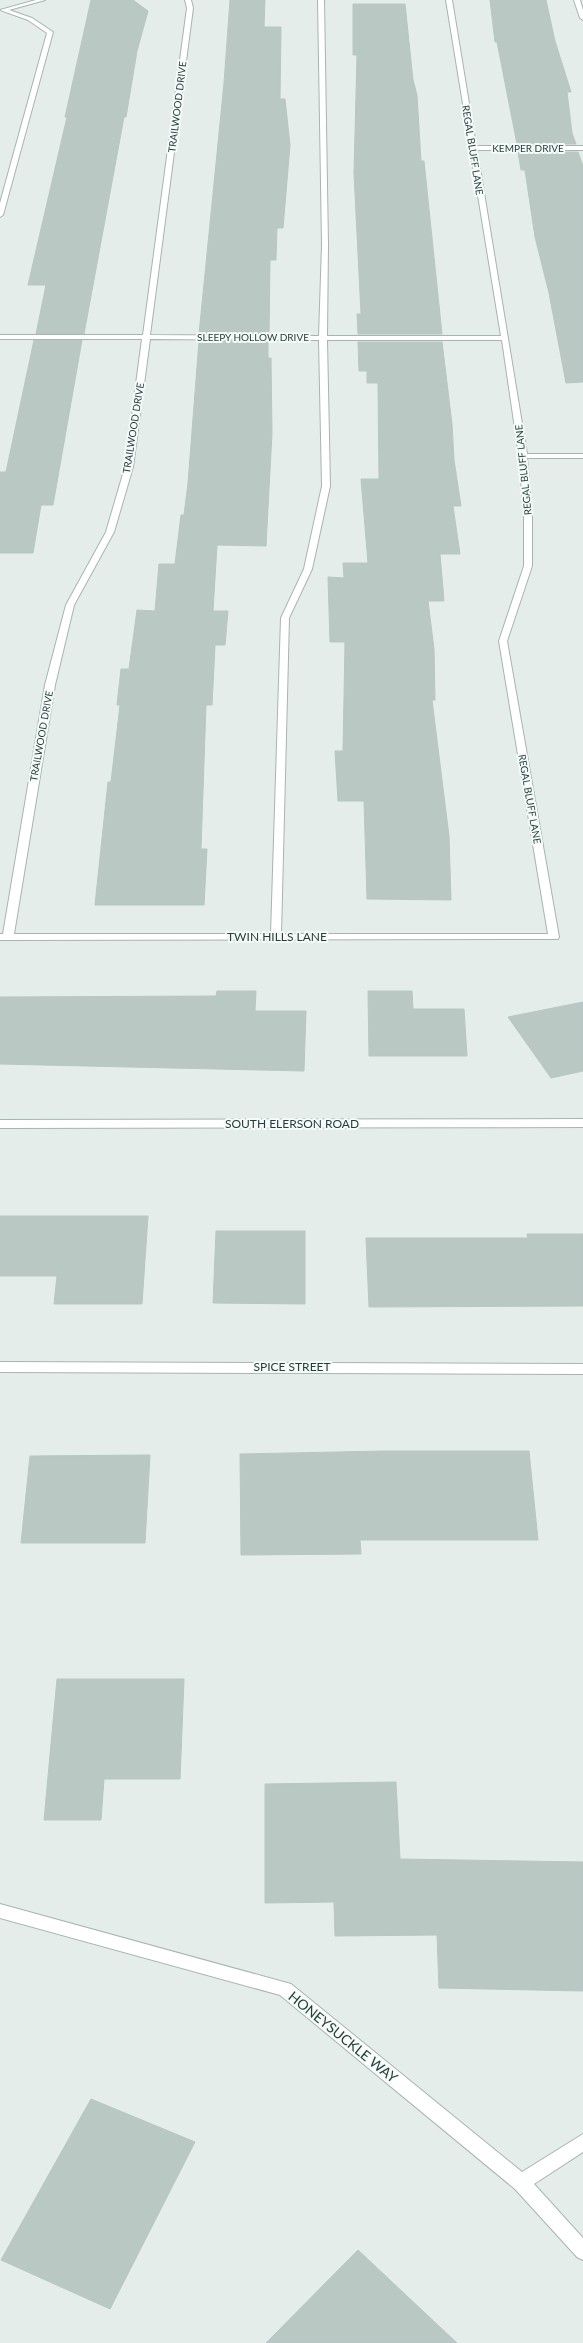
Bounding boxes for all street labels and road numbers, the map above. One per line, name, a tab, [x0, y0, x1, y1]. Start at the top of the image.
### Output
street label: TRAILWOOD DRIVE	[165, 60, 189, 153]
street label: REGAL BLUFF LANE	[460, 104, 486, 196]
street label: KEMPER DRIVE	[492, 142, 564, 154]
street label: SLEEPY HOLLOW DRIVE	[197, 331, 309, 343]
street label: TRAILWOOD DRIVE	[120, 381, 146, 474]
street label: REGAL BLUFF LANE	[512, 424, 534, 516]
street label: TRAILWOOD DRIVE	[27, 690, 55, 782]
street label: REGAL BLUFF LANE	[516, 753, 544, 845]
street label: TWIN HILLS LANE	[227, 929, 327, 944]
street label: SOUTH ELERSON ROAD	[225, 1116, 359, 1131]
street label: SPICE STREET	[253, 1359, 331, 1374]
street label: HONEYSUCKLE WAY	[285, 1987, 401, 2086]

